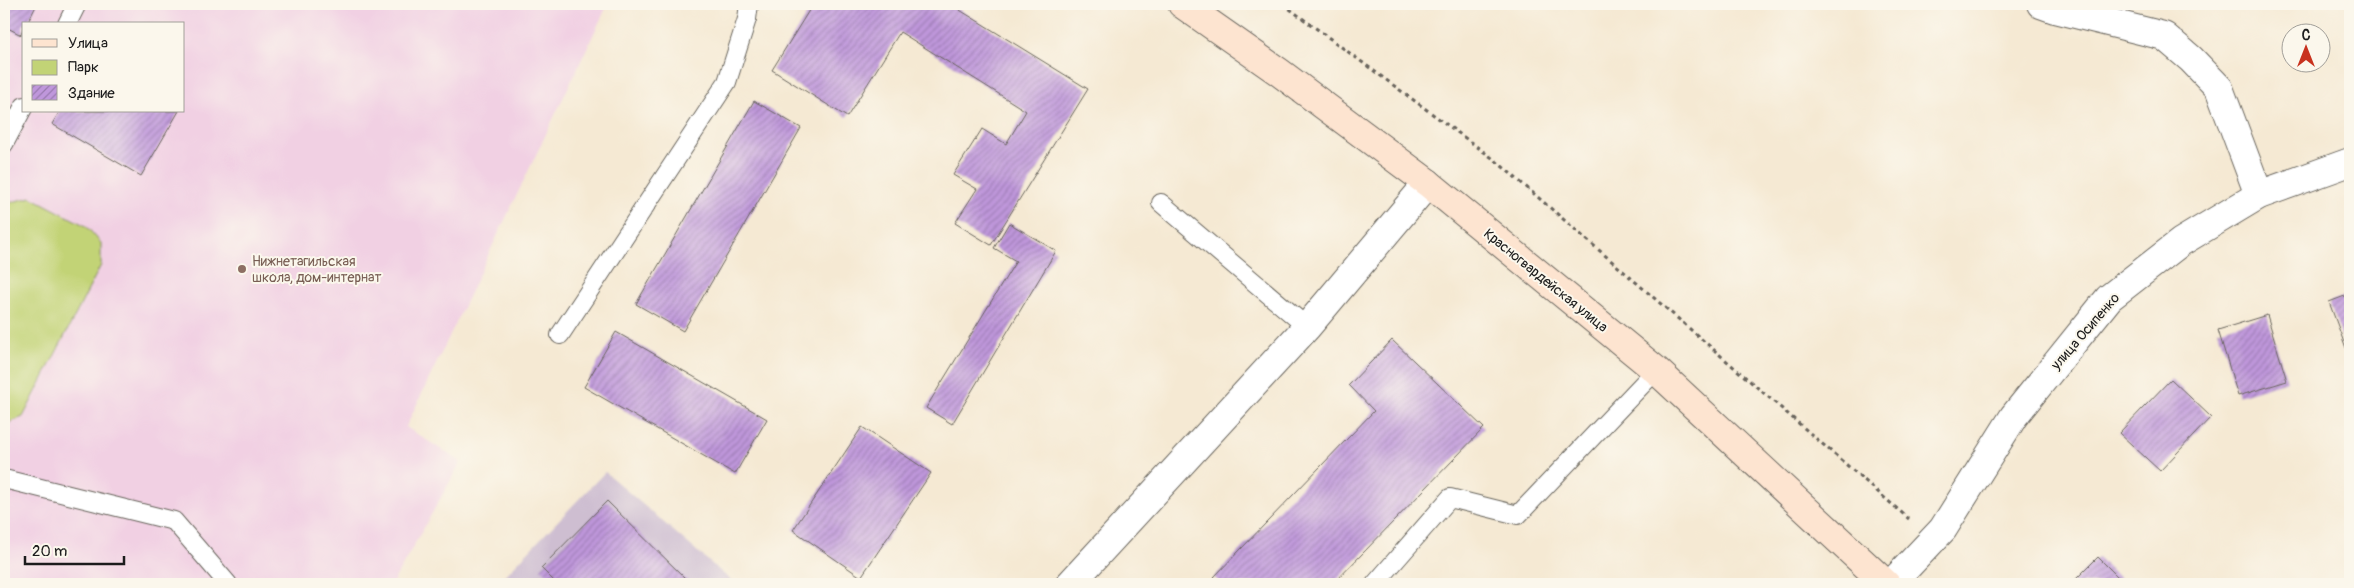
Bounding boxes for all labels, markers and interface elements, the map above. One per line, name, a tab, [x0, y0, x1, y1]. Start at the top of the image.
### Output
legend	[22, 22, 185, 112]
north arrow	[2282, 22, 2332, 72]
text: С	[2302, 27, 2311, 44]
text: Улица	[68, 34, 108, 53]
text: Парк	[68, 58, 99, 77]
text: Здание	[68, 84, 115, 103]
street label: Красногвардейская улица	[1480, 225, 1611, 336]
place label: Нижнетагильская школа, дом-интернат	[252, 253, 382, 286]
marker: Нижнетагильская школа, дом-интернат	[236, 263, 248, 275]
street label: улица Осипенко	[2047, 289, 2124, 374]
scale bar	[25, 533, 124, 565]
text: 20 m	[32, 542, 67, 561]

